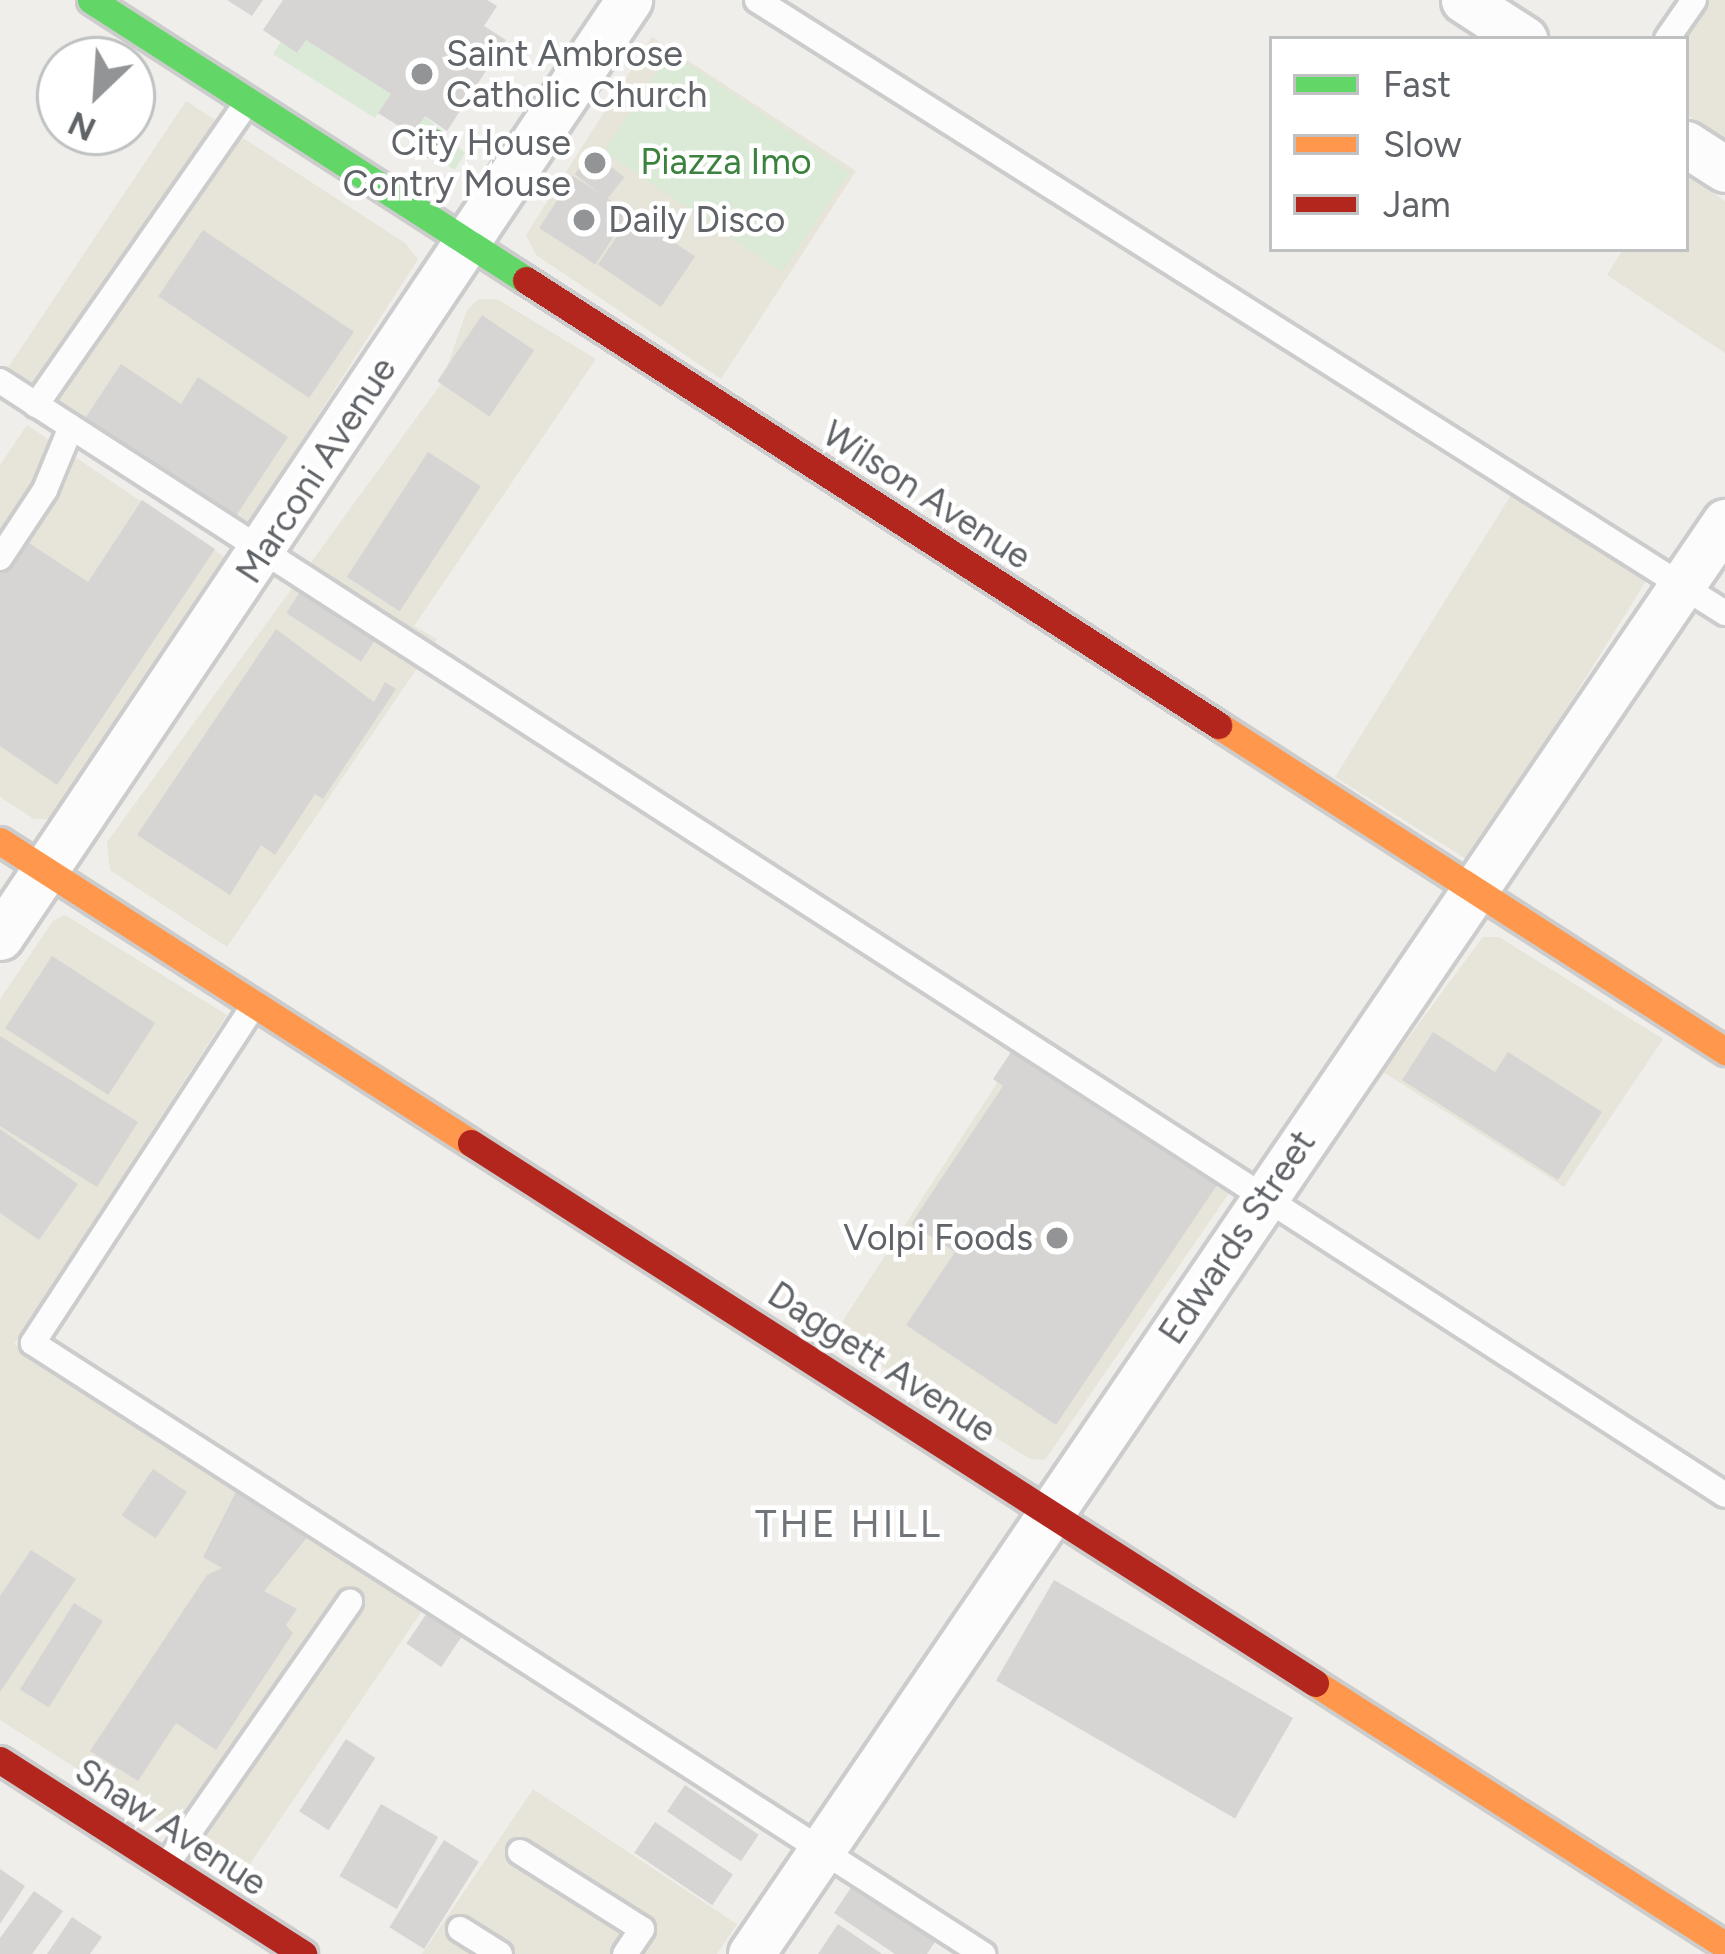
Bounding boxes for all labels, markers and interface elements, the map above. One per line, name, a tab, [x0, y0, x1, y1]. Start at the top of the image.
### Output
place label: Saint Ambrose Catholic Church	[446, 31, 707, 116]
north arrow	[36, 36, 156, 156]
legend	[1269, 36, 1689, 252]
marker: Saint Ambrose Catholic Church	[409, 61, 435, 87]
text: Fast	[1383, 63, 1451, 106]
text: N	[62, 103, 102, 149]
place label: City House Contry Mouse	[343, 120, 571, 205]
text: Slow	[1383, 123, 1462, 166]
park label: Piazza Imo	[640, 140, 812, 184]
marker: City House Contry Mouse	[582, 150, 608, 176]
text: Jam	[1383, 183, 1451, 226]
place label: Daily Disco	[608, 198, 785, 242]
marker: Daily Disco	[571, 207, 597, 233]
street label: Marconi Avenue	[227, 349, 405, 591]
street label: Wilson Avenue	[815, 412, 1039, 578]
street label: Edwards Street	[1150, 1122, 1324, 1352]
place label: Volpi Foods	[843, 1216, 1033, 1260]
marker: Volpi Foods	[1044, 1225, 1070, 1251]
street label: Daggett Avenue	[760, 1272, 1004, 1452]
district label: THE HILL	[755, 1501, 943, 1547]
street label: Shaw Avenue	[67, 1749, 275, 1905]

